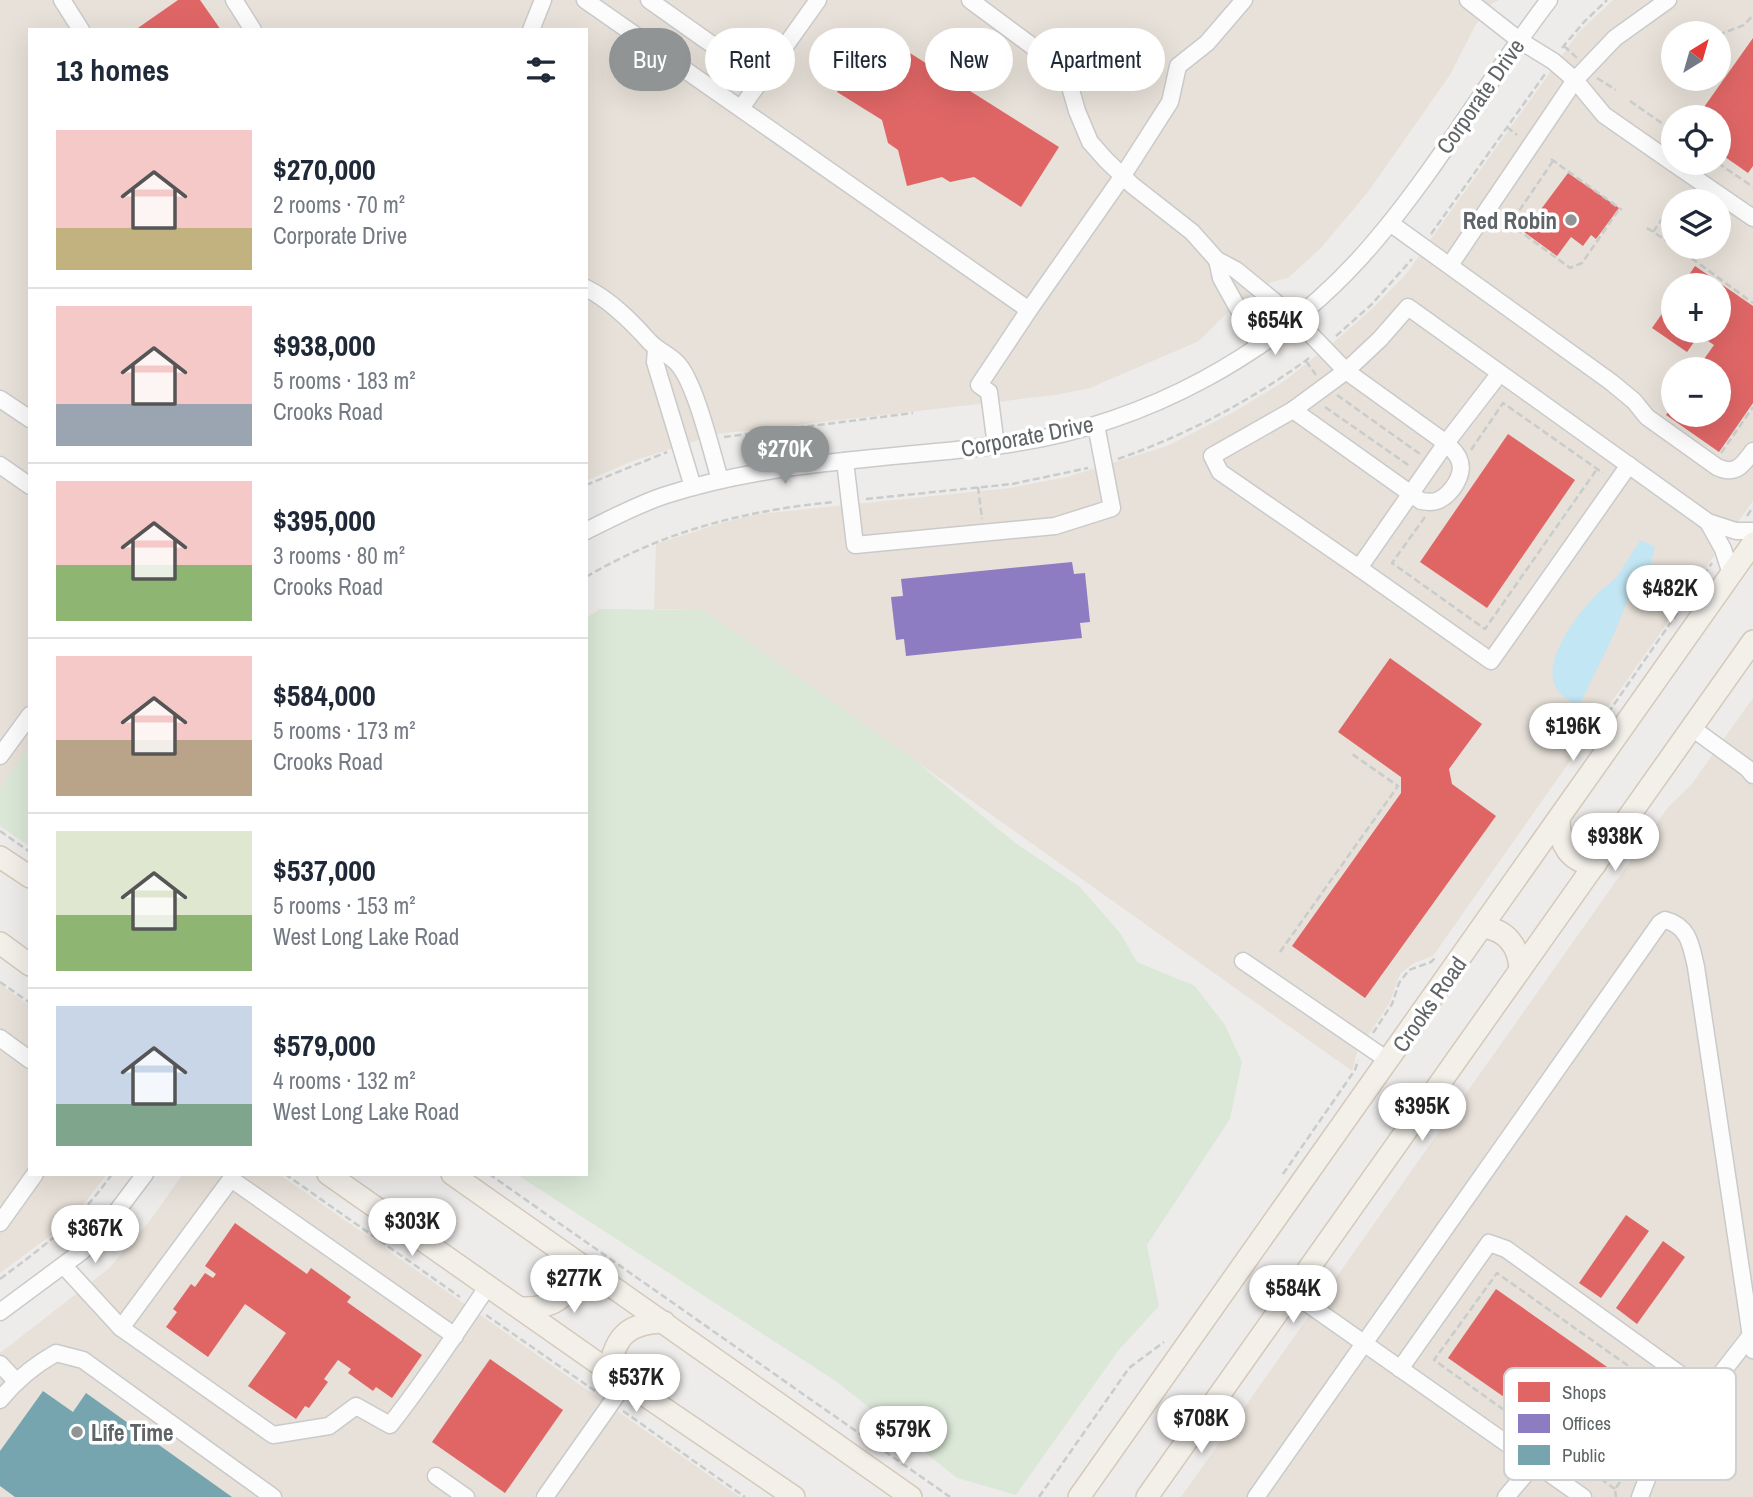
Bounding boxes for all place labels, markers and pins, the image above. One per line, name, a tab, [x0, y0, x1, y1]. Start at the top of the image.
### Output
place label: Red Robin	[1463, 205, 1557, 236]
marker: Red Robin	[1563, 212, 1579, 228]
pin: $654K	[1226, 298, 1324, 357]
pin: $270K	[736, 426, 834, 486]
pin: $482K	[1621, 566, 1719, 625]
pin: $196K	[1524, 704, 1622, 763]
pin: $938K	[1566, 814, 1664, 873]
pin: $395K	[1373, 1084, 1471, 1143]
pin: $303K	[363, 1198, 461, 1258]
pin: $367K	[46, 1206, 144, 1265]
pin: $277K	[525, 1256, 623, 1315]
pin: $584K	[1244, 1266, 1342, 1325]
pin: $537K	[587, 1354, 685, 1414]
pin: $708K	[1152, 1396, 1250, 1455]
pin: $579K	[854, 1406, 952, 1466]
place label: Life Time	[91, 1417, 173, 1448]
marker: Life Time	[69, 1424, 85, 1440]

